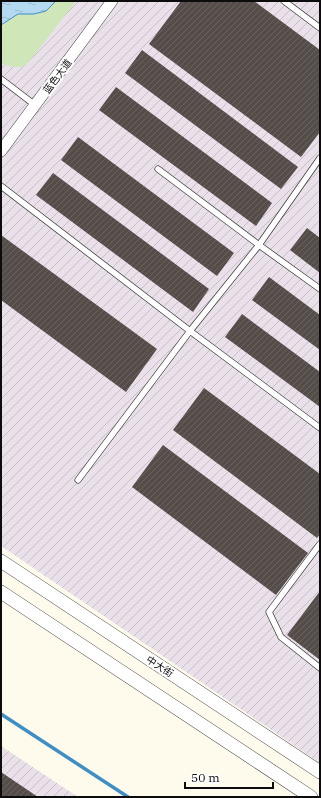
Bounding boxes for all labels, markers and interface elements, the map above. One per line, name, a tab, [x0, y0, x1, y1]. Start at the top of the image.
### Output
street label: 蓝色大道	[40, 56, 75, 96]
street label: 中大街	[144, 653, 176, 680]
scale bar	[185, 764, 273, 790]
text: 50 m	[191, 770, 220, 785]

